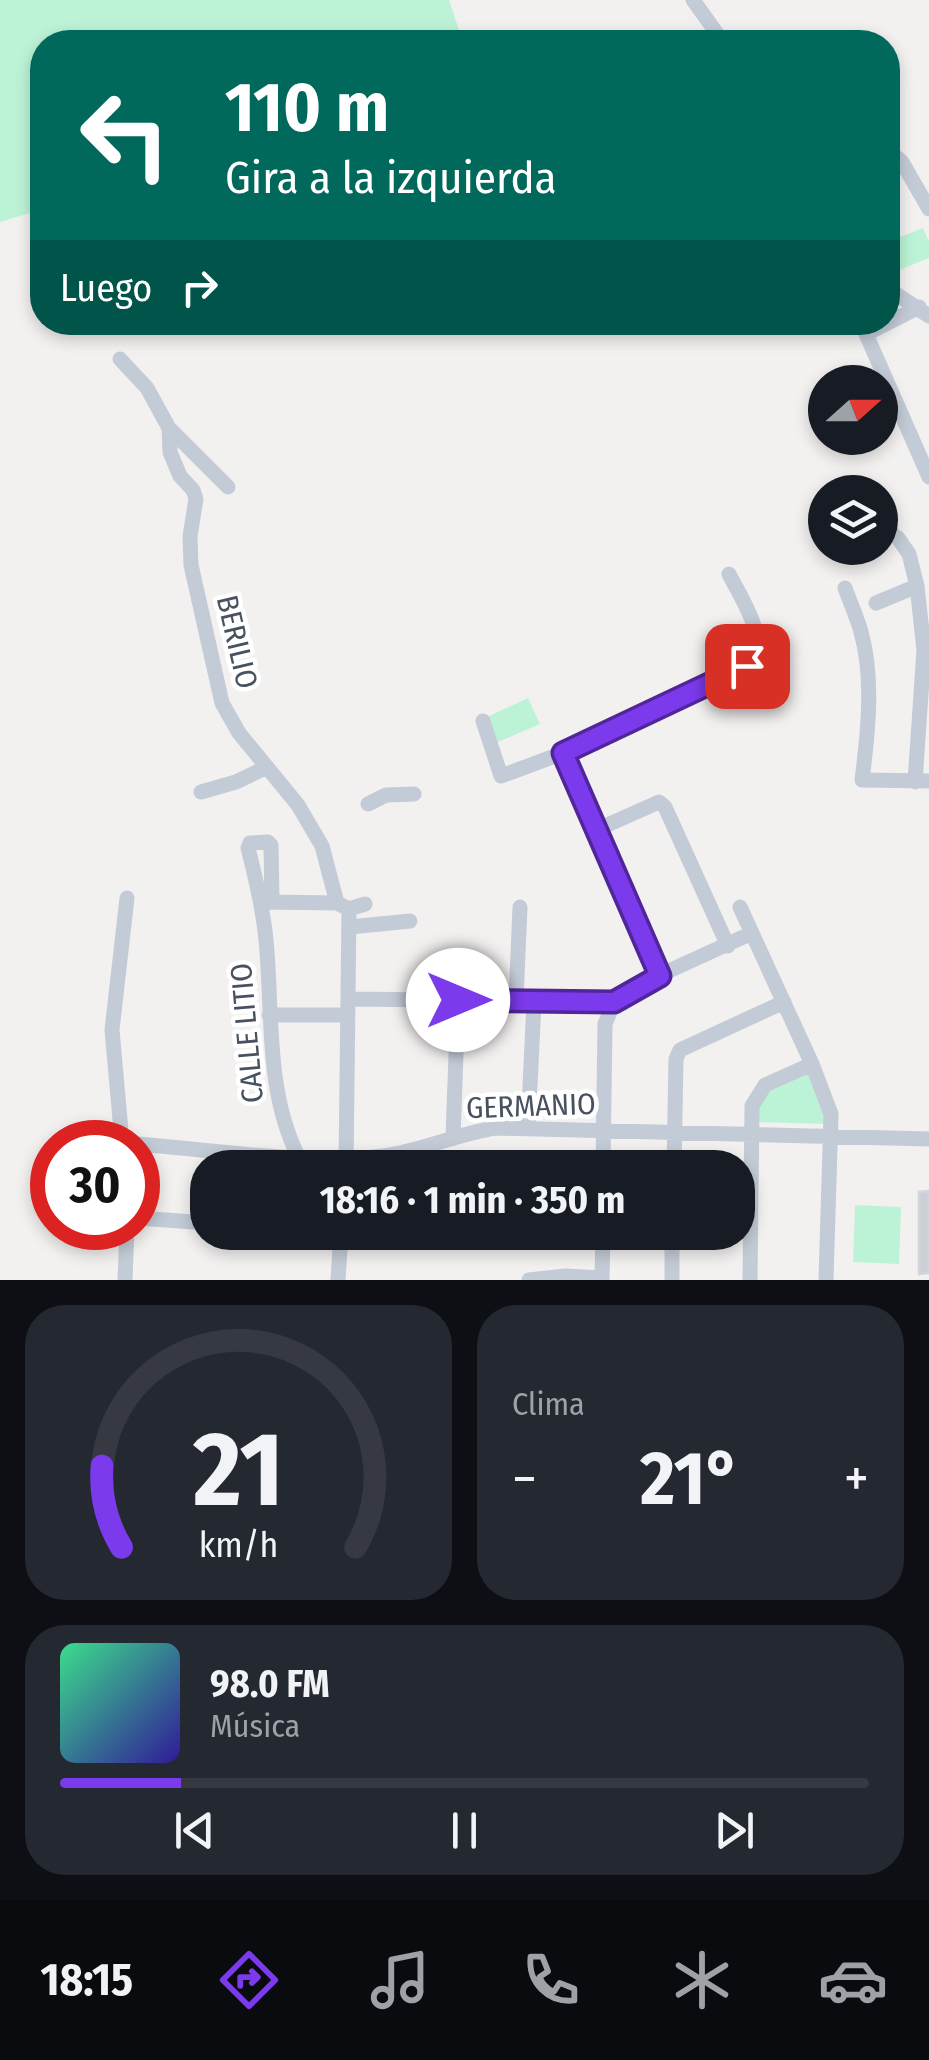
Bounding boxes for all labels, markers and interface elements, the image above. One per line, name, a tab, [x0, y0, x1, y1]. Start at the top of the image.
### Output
text: 110 m	[225, 66, 389, 150]
icon: left	[60, 70, 190, 200]
text: Gira a la izquierda	[225, 151, 557, 205]
icon: right	[172, 260, 227, 315]
text: Luego	[60, 265, 152, 311]
north arrow	[808, 365, 898, 455]
map controls	[808, 365, 898, 565]
button: layers	[808, 475, 898, 565]
street label: BERILIO	[209, 592, 265, 692]
pin	[705, 624, 790, 709]
icon: arrive	[720, 639, 775, 694]
position arrow	[406, 948, 510, 1052]
street label: CALLE LITIO	[223, 961, 271, 1105]
street label: GERMANIO	[466, 1086, 596, 1126]
speed limit sign: 30	[30, 1120, 160, 1250]
text: 18:16 · 1 min · 350 m	[320, 1177, 625, 1223]
text: Clima	[512, 1385, 585, 1423]
text: 21	[192, 1408, 284, 1533]
text: 21°	[640, 1434, 741, 1524]
text: −	[512, 1446, 537, 1512]
text: +	[844, 1446, 869, 1512]
text: km/h	[199, 1524, 278, 1566]
text: 98.0 FM	[210, 1661, 330, 1707]
text: Música	[210, 1707, 300, 1745]
icon: previous	[167, 1803, 222, 1858]
icon: pause	[437, 1803, 492, 1858]
icon: next	[707, 1803, 762, 1858]
icon: directions	[214, 1945, 284, 2015]
icon: music	[365, 1945, 435, 2015]
icon: phone	[516, 1945, 586, 2015]
icon: climate	[667, 1945, 737, 2015]
icon: car	[818, 1945, 888, 2015]
text: 18:15	[41, 1953, 133, 2007]

